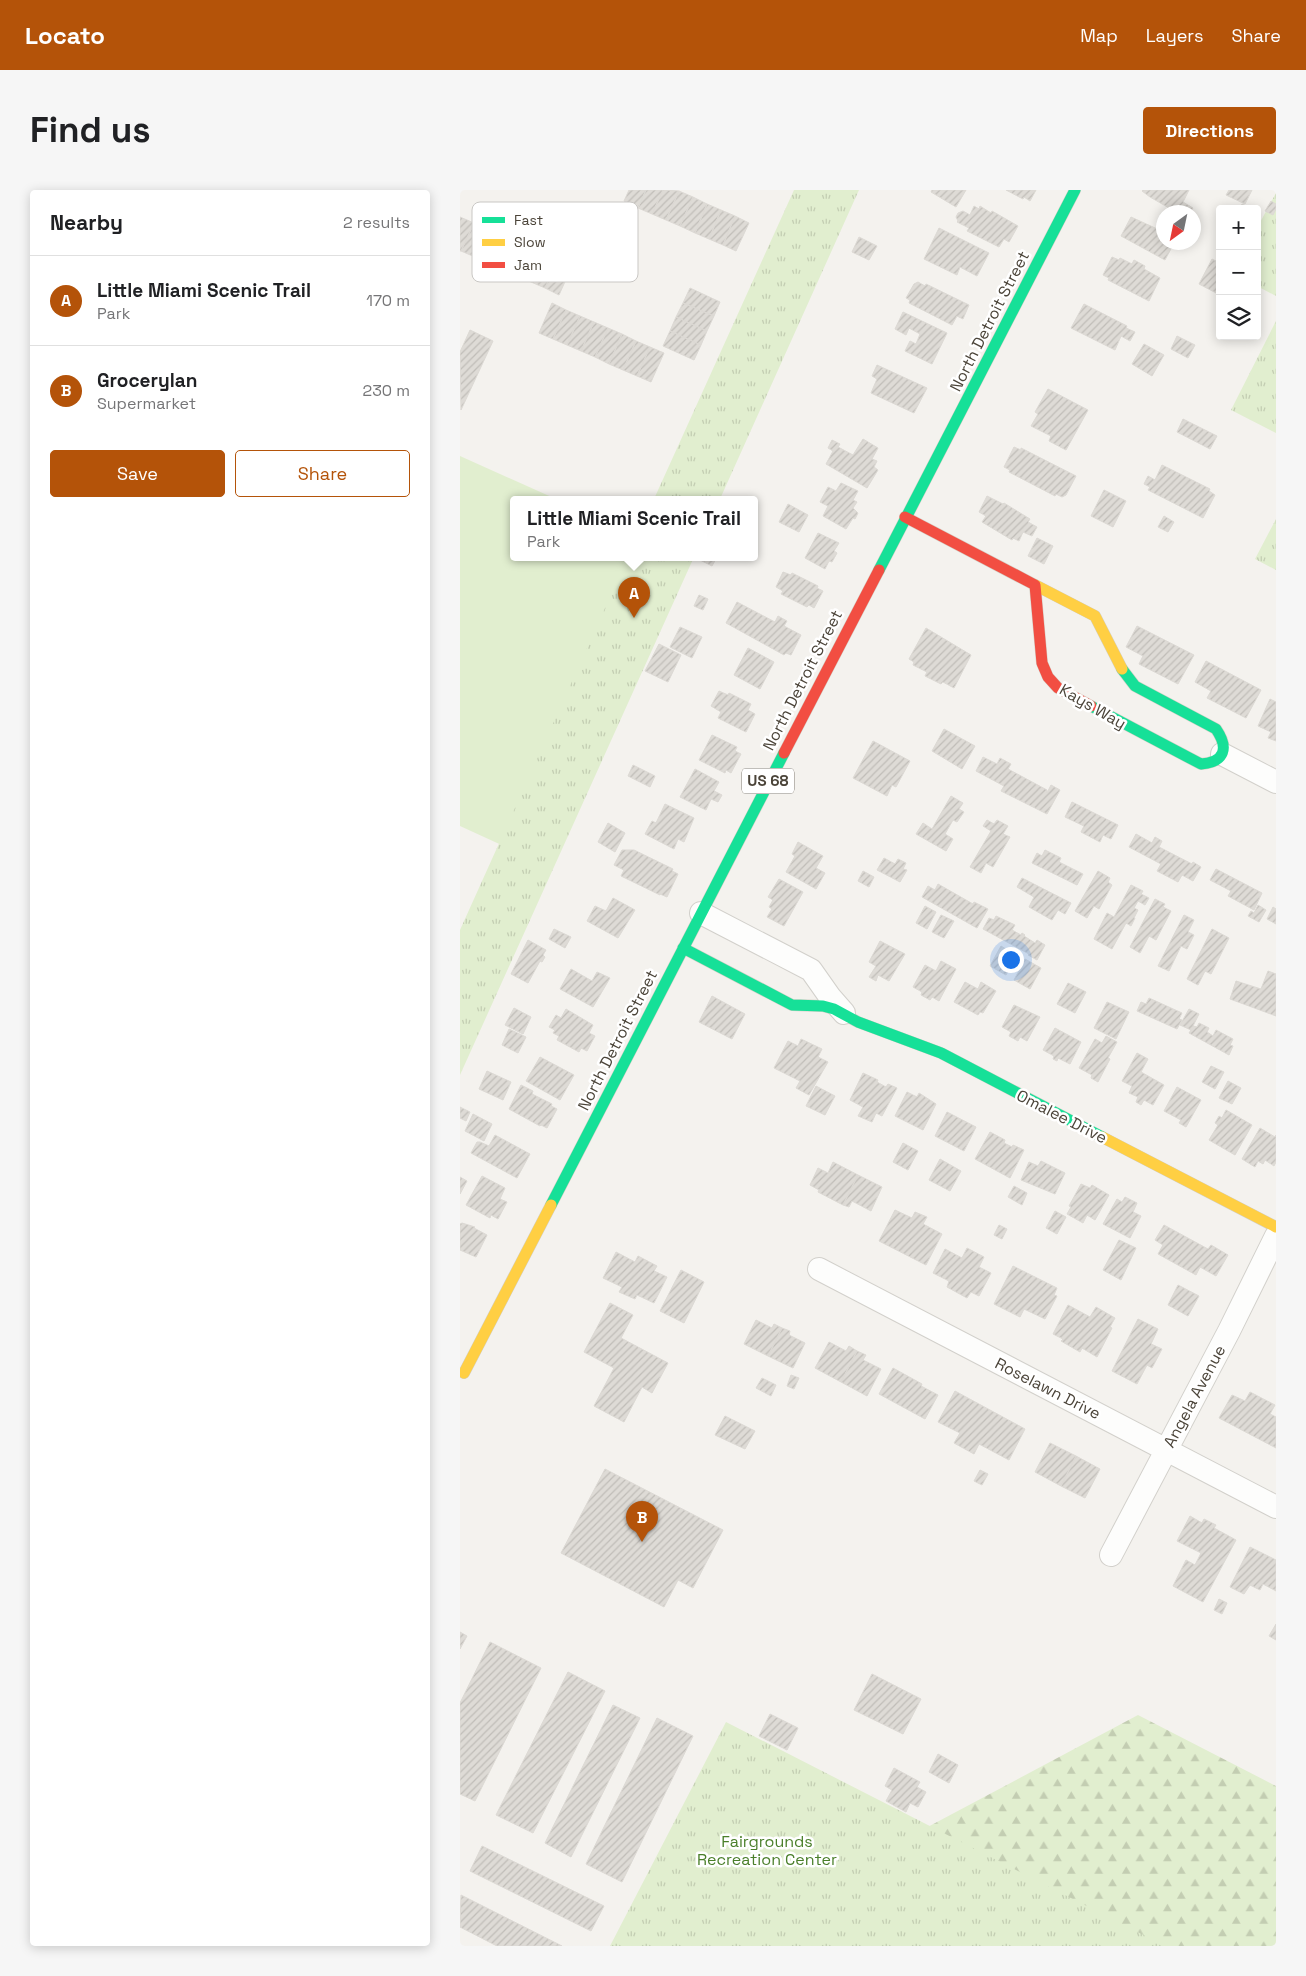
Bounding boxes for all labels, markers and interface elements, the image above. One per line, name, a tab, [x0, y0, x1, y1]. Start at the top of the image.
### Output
text: Locato	[25, 20, 105, 51]
text: Map	[1080, 24, 1118, 47]
text: Layers	[1146, 24, 1203, 47]
text: Share	[1231, 24, 1281, 47]
button: Directions	[1143, 107, 1276, 154]
text: Find us	[30, 108, 151, 152]
legend	[472, 202, 638, 282]
north arrow	[1156, 205, 1201, 250]
map controls	[1216, 205, 1261, 340]
button: +	[1216, 205, 1261, 250]
text: Nearby	[50, 209, 123, 236]
text: Fast	[514, 211, 543, 229]
text: 2 results	[343, 212, 410, 233]
text: Slow	[514, 233, 546, 251]
street label: North Detroit Street	[945, 247, 1034, 395]
button: −	[1216, 250, 1261, 295]
text: Jam	[514, 256, 542, 274]
text: Little Miami Scenic Trail	[97, 278, 311, 303]
text: A	[61, 290, 71, 311]
text: 170 m	[366, 290, 410, 311]
button: layers	[1216, 295, 1261, 340]
text: Park	[97, 303, 130, 324]
text: Grocerylan	[97, 368, 197, 393]
text: B	[61, 380, 71, 401]
text: 230 m	[363, 380, 410, 401]
text: Supermarket	[97, 393, 196, 414]
button: Save	[50, 450, 225, 497]
button: Share	[235, 450, 410, 497]
popup	[510, 496, 758, 561]
text: Little Miami Scenic Trail	[527, 506, 741, 531]
text: Park	[527, 531, 560, 552]
pin: A	[618, 577, 650, 618]
street label: North Detroit Street	[758, 606, 847, 754]
street label: Kays Way	[1056, 679, 1130, 734]
road number: US 68	[742, 768, 794, 794]
your location	[998, 947, 1024, 973]
street label: North Detroit Street	[573, 966, 662, 1114]
street label: Omalee Drive	[1013, 1085, 1111, 1148]
street label: Angela Avenue	[1159, 1341, 1230, 1451]
street label: Roselawn Drive	[991, 1353, 1104, 1424]
pin: B	[626, 1501, 658, 1542]
park label: Fairgrounds Recreation Center	[697, 1831, 837, 1870]

